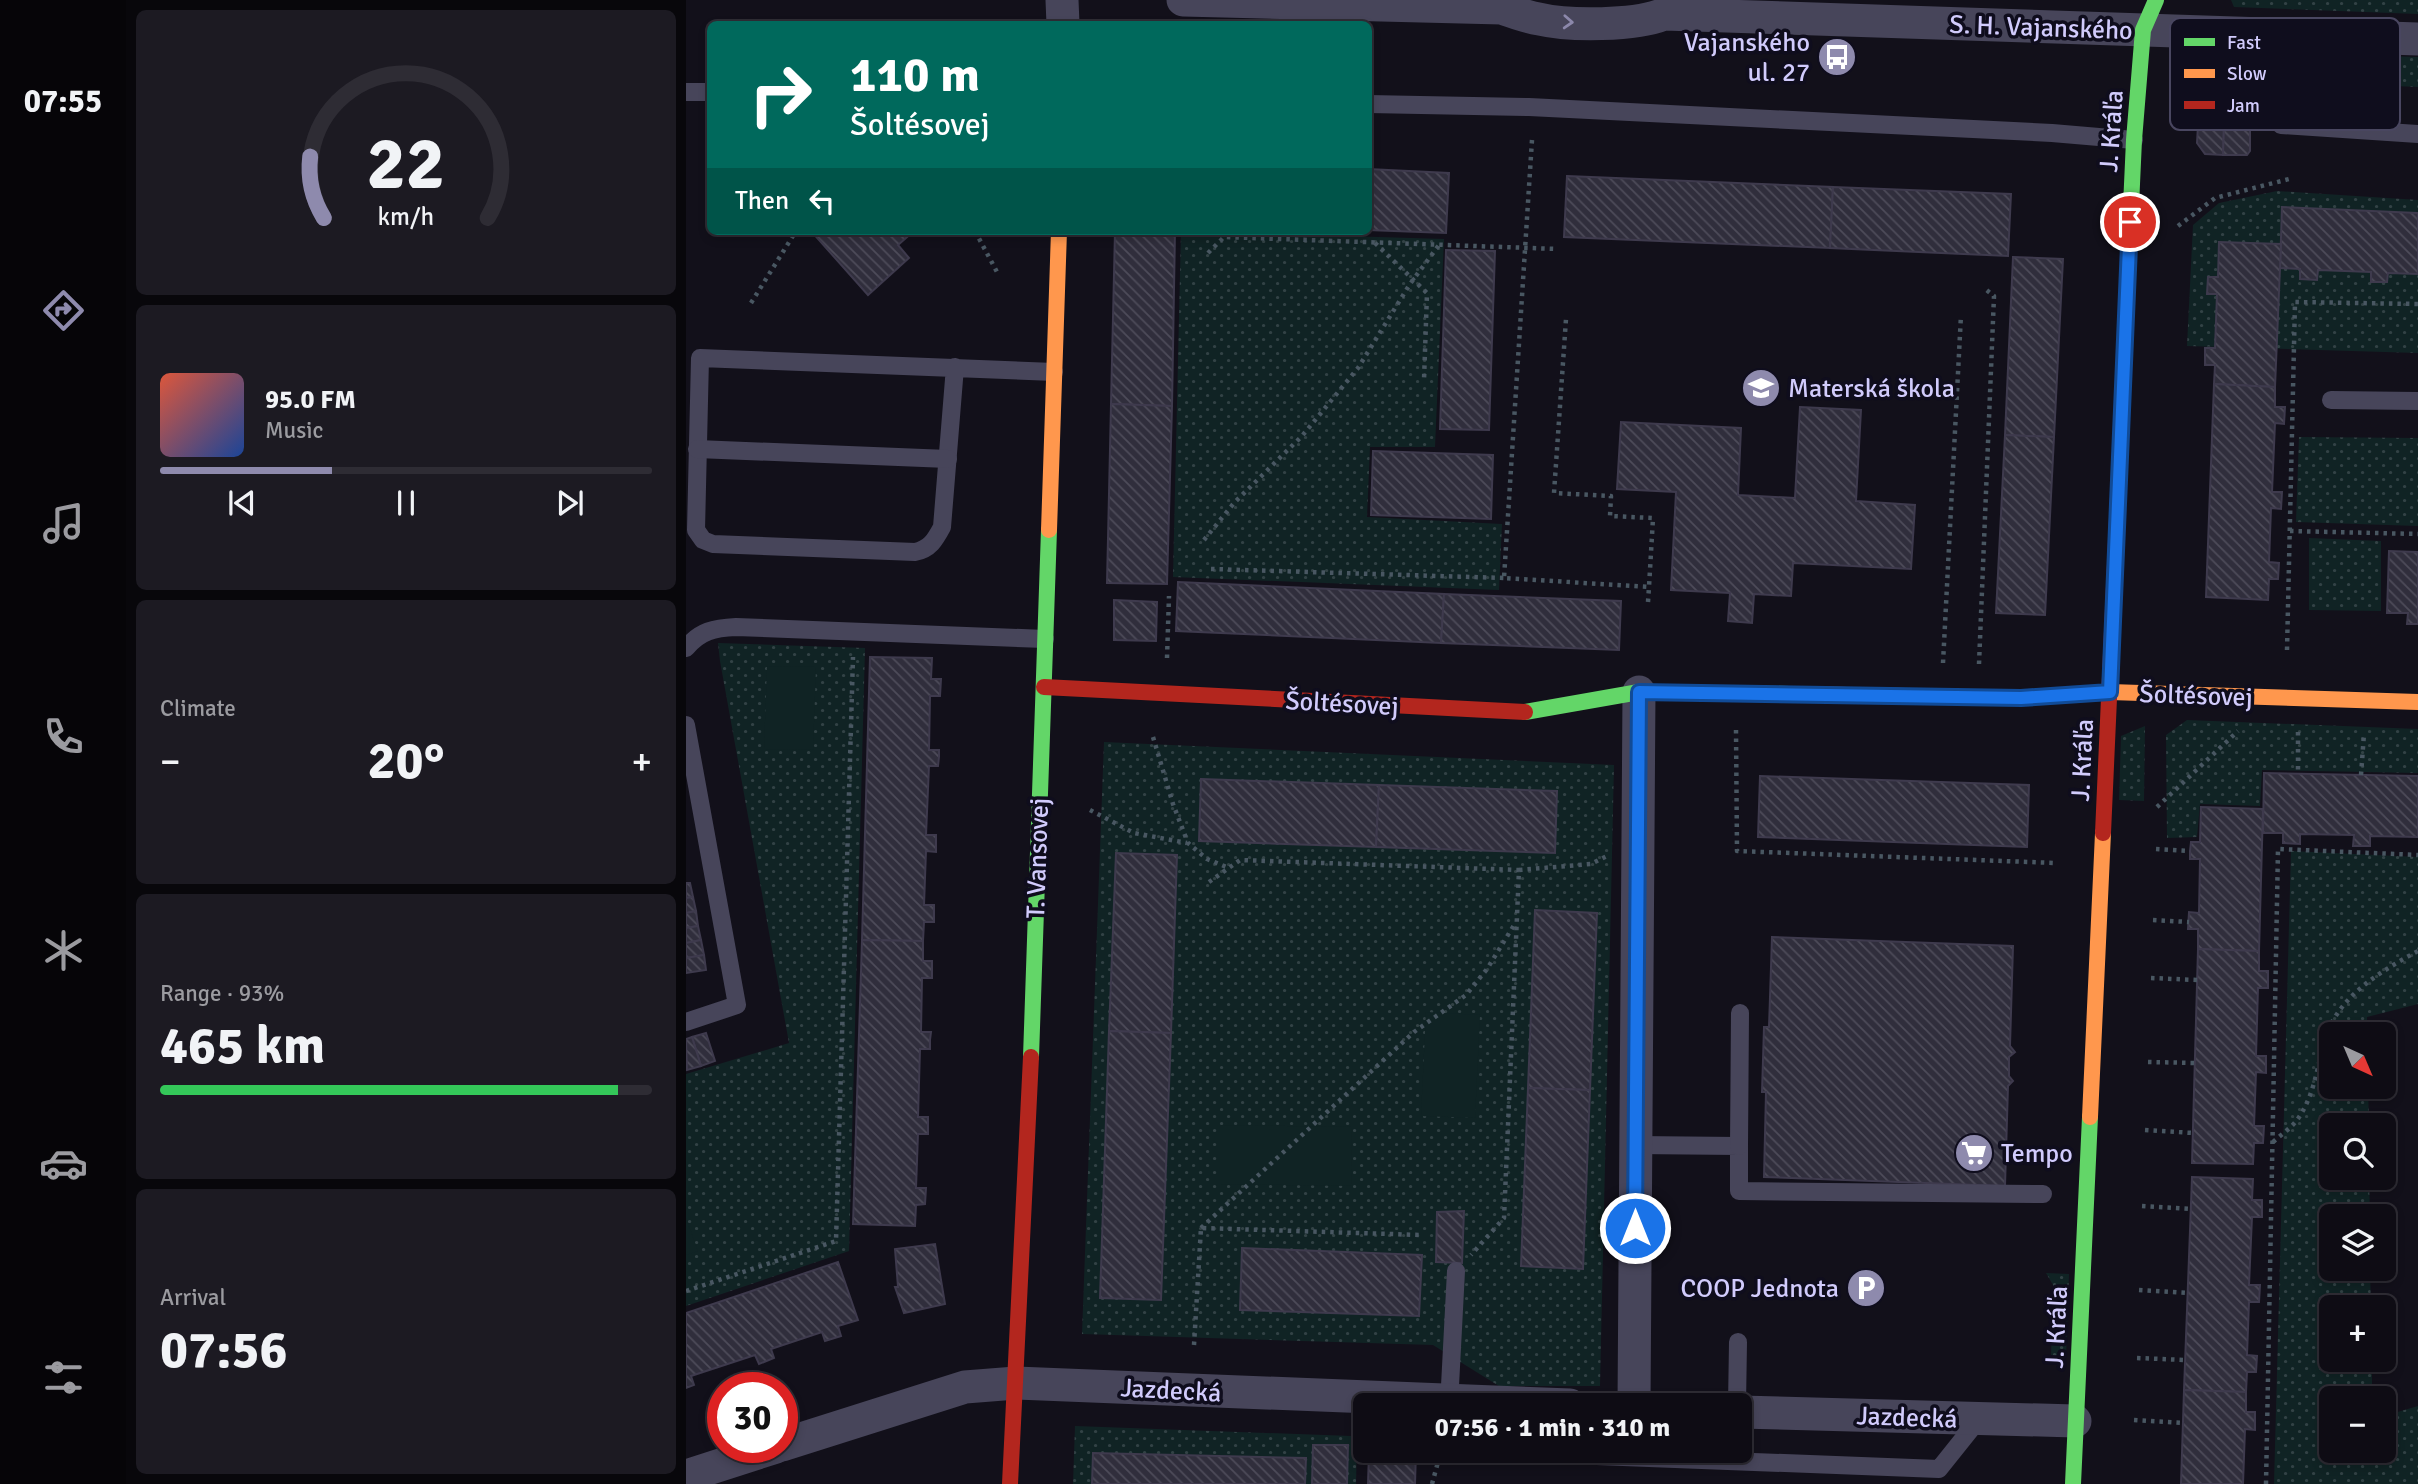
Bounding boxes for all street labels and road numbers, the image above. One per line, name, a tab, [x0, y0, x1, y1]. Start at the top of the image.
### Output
street label: S. H. Vajanského	[1949, 9, 2133, 47]
street label: J. Kráľa	[2093, 89, 2131, 173]
street label: Šoltésovej	[2139, 678, 2253, 714]
street label: Šoltésovej	[1284, 685, 1399, 723]
street label: J. Kráľa	[2065, 718, 2101, 802]
street label: T. Vansovej	[1020, 797, 1056, 919]
street label: J. Kráľa	[2039, 1285, 2075, 1369]
street label: Jazdecká	[1120, 1372, 1222, 1410]
street label: Jazdecká	[1856, 1400, 1958, 1436]

